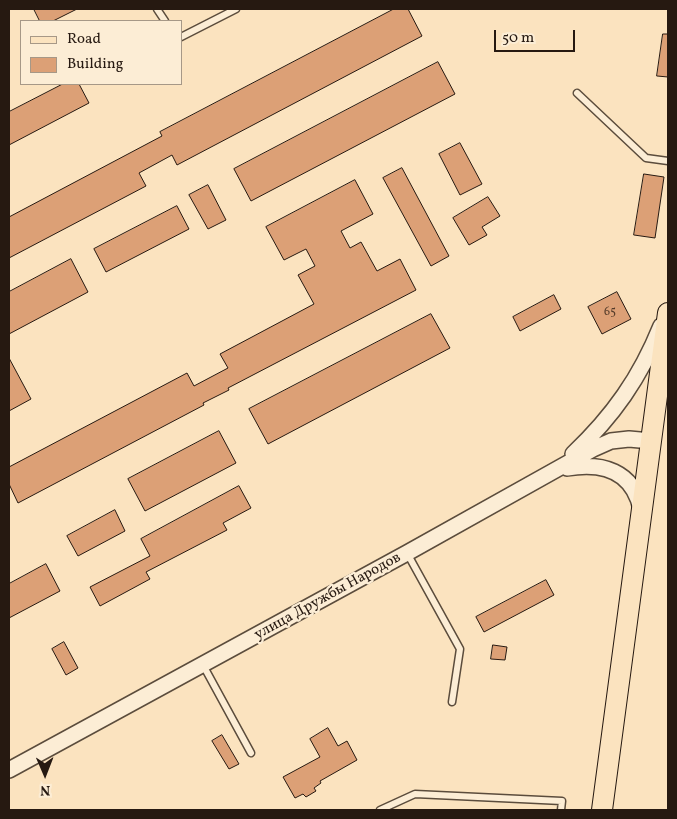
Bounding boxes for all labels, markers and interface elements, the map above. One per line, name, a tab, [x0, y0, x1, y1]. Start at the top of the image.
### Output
legend	[20, 20, 182, 85]
scale bar	[497, 20, 578, 52]
text: 50 m	[502, 28, 534, 49]
text: Road	[67, 29, 101, 50]
text: Building	[67, 54, 123, 75]
house number: 65	[604, 306, 616, 320]
street label: улица Дружбы Народов	[252, 549, 404, 645]
north arrow	[20, 749, 70, 799]
text: N	[40, 780, 51, 799]

